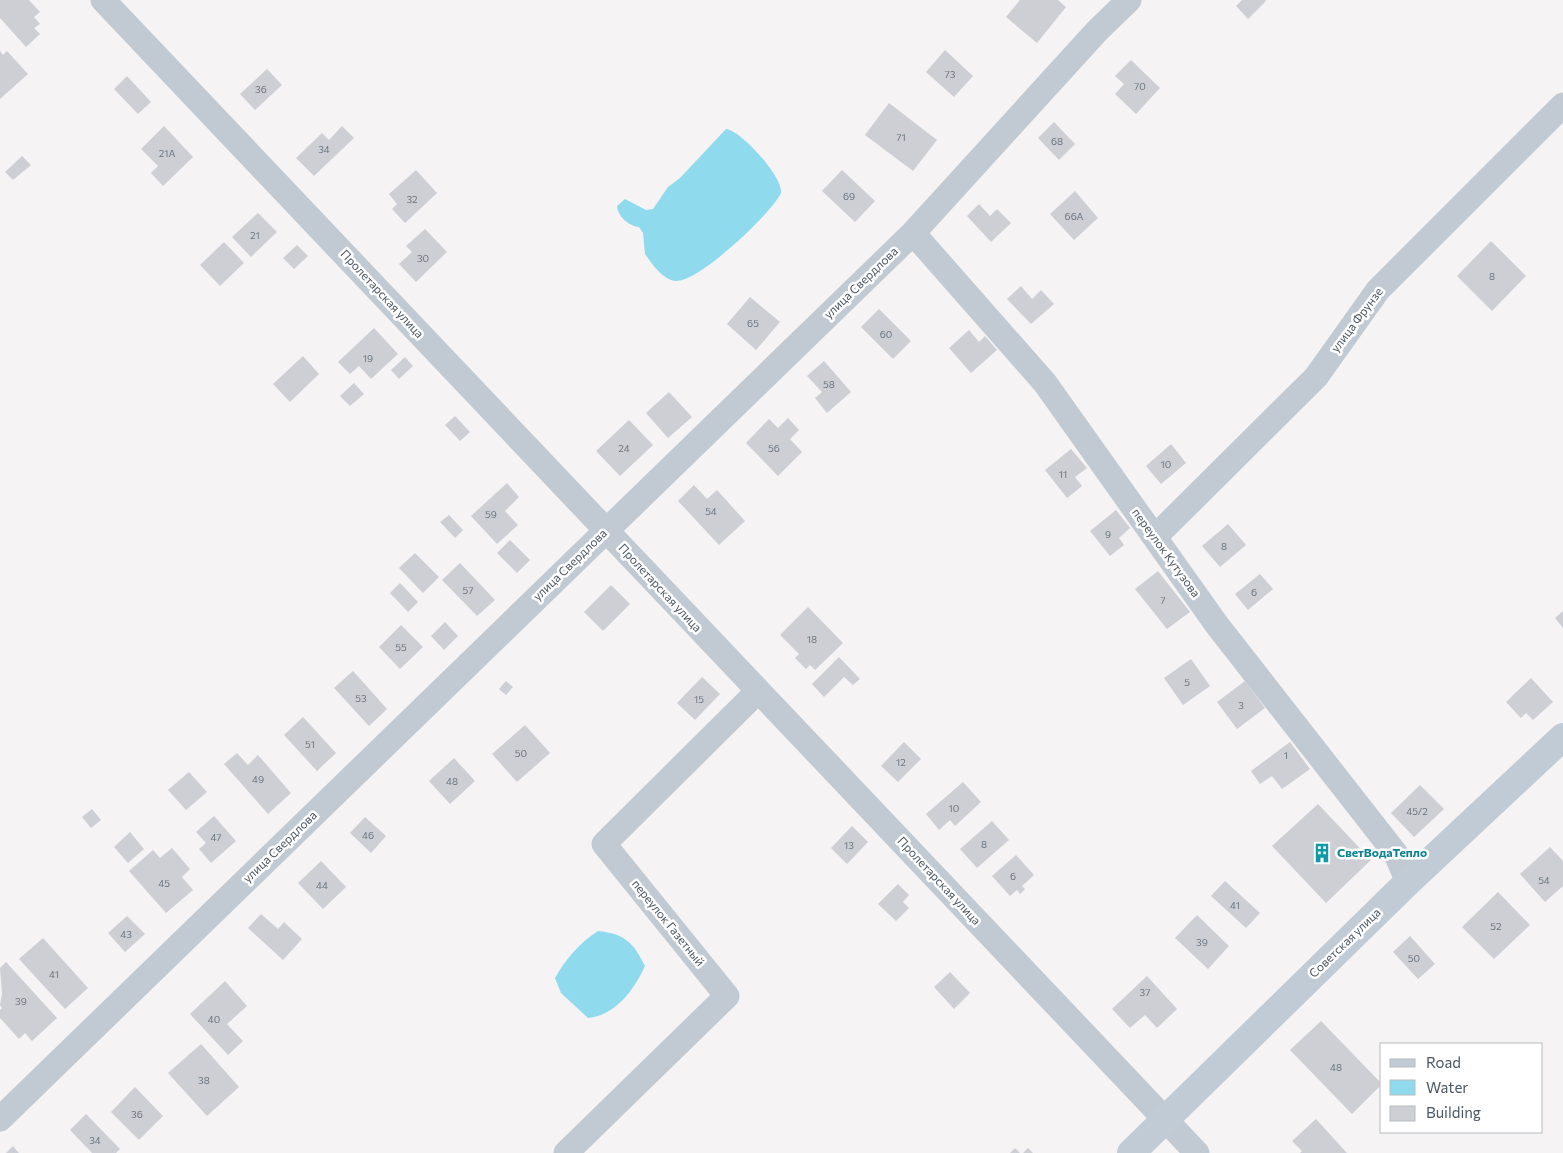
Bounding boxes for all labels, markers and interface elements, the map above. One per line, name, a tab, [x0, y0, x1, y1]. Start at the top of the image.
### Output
house number: 73	[945, 68, 956, 80]
house number: 70	[1134, 80, 1146, 92]
house number: 36	[255, 83, 267, 95]
house number: 71	[896, 131, 906, 143]
house number: 68	[1051, 135, 1063, 147]
house number: 34	[318, 143, 330, 155]
house number: 21А	[159, 147, 175, 159]
house number: 69	[843, 190, 855, 202]
house number: 32	[406, 193, 418, 205]
house number: 66А	[1065, 210, 1083, 222]
house number: 21	[250, 229, 260, 241]
street label: улица Свердлова	[821, 244, 900, 321]
street label: Пролетарская улица	[338, 246, 427, 340]
house number: 30	[417, 252, 429, 264]
house number: 8	[1489, 270, 1495, 282]
street label: улица Фрунзе	[1327, 284, 1385, 355]
house number: 65	[747, 317, 759, 329]
house number: 60	[880, 328, 892, 340]
house number: 19	[363, 352, 373, 364]
house number: 58	[823, 378, 835, 390]
house number: 24	[618, 442, 630, 454]
house number: 56	[768, 442, 780, 454]
house number: 10	[1161, 458, 1171, 470]
house number: 11	[1059, 468, 1067, 480]
house number: 54	[705, 505, 717, 517]
street label: переулок Кутузова	[1130, 505, 1204, 600]
house number: 59	[485, 508, 497, 520]
street label: улица Свердлова	[530, 526, 609, 603]
house number: 9	[1105, 528, 1111, 540]
street label: Пролетарская улица	[616, 540, 705, 634]
house number: 8	[1221, 540, 1227, 552]
house number: 57	[462, 584, 474, 596]
house number: 6	[1251, 586, 1257, 598]
house number: 7	[1160, 594, 1166, 606]
house number: 18	[807, 633, 817, 645]
house number: 55	[395, 641, 407, 653]
house number: 5	[1184, 676, 1190, 688]
house number: 53	[355, 692, 367, 704]
house number: 15	[694, 693, 704, 705]
house number: 3	[1238, 699, 1244, 711]
house number: 51	[305, 738, 315, 750]
house number: 50	[515, 747, 527, 759]
house number: 1	[1284, 749, 1288, 761]
house number: 12	[896, 756, 906, 768]
house number: 49	[252, 773, 264, 785]
house number: 48	[446, 775, 458, 787]
house number: 10	[949, 802, 959, 814]
house number: 45/2	[1406, 805, 1428, 817]
street label: улица Свердлова	[240, 808, 319, 885]
house number: 46	[362, 829, 374, 841]
house number: 47	[210, 831, 222, 843]
street label: Пролетарская улица	[895, 833, 984, 927]
house number: 8	[981, 838, 987, 850]
house number: 13	[844, 839, 854, 851]
building icon: СветВодаТепло	[1311, 842, 1333, 864]
place label: СветВодаТепло	[1337, 845, 1427, 859]
house number: 6	[1010, 870, 1016, 882]
house number: 54	[1538, 874, 1550, 886]
street label: переулок Газетный	[630, 876, 708, 968]
house number: 45	[158, 877, 170, 889]
house number: 44	[316, 879, 328, 891]
house number: 41	[1230, 899, 1240, 911]
street label: Советская улица	[1306, 905, 1383, 980]
house number: 52	[1490, 920, 1502, 932]
house number: 43	[120, 928, 132, 940]
house number: 39	[1196, 936, 1208, 948]
house number: 50	[1408, 952, 1420, 964]
house number: 41	[49, 968, 59, 980]
house number: 37	[1140, 986, 1150, 998]
house number: 39	[15, 995, 27, 1007]
house number: 40	[208, 1013, 220, 1025]
legend	[1380, 1043, 1543, 1133]
text: Road	[1426, 1053, 1461, 1071]
house number: 48	[1330, 1061, 1342, 1073]
house number: 38	[198, 1074, 210, 1086]
text: Water	[1426, 1078, 1468, 1096]
text: Building	[1426, 1103, 1481, 1121]
house number: 36	[131, 1108, 143, 1120]
house number: 34	[89, 1134, 101, 1146]

